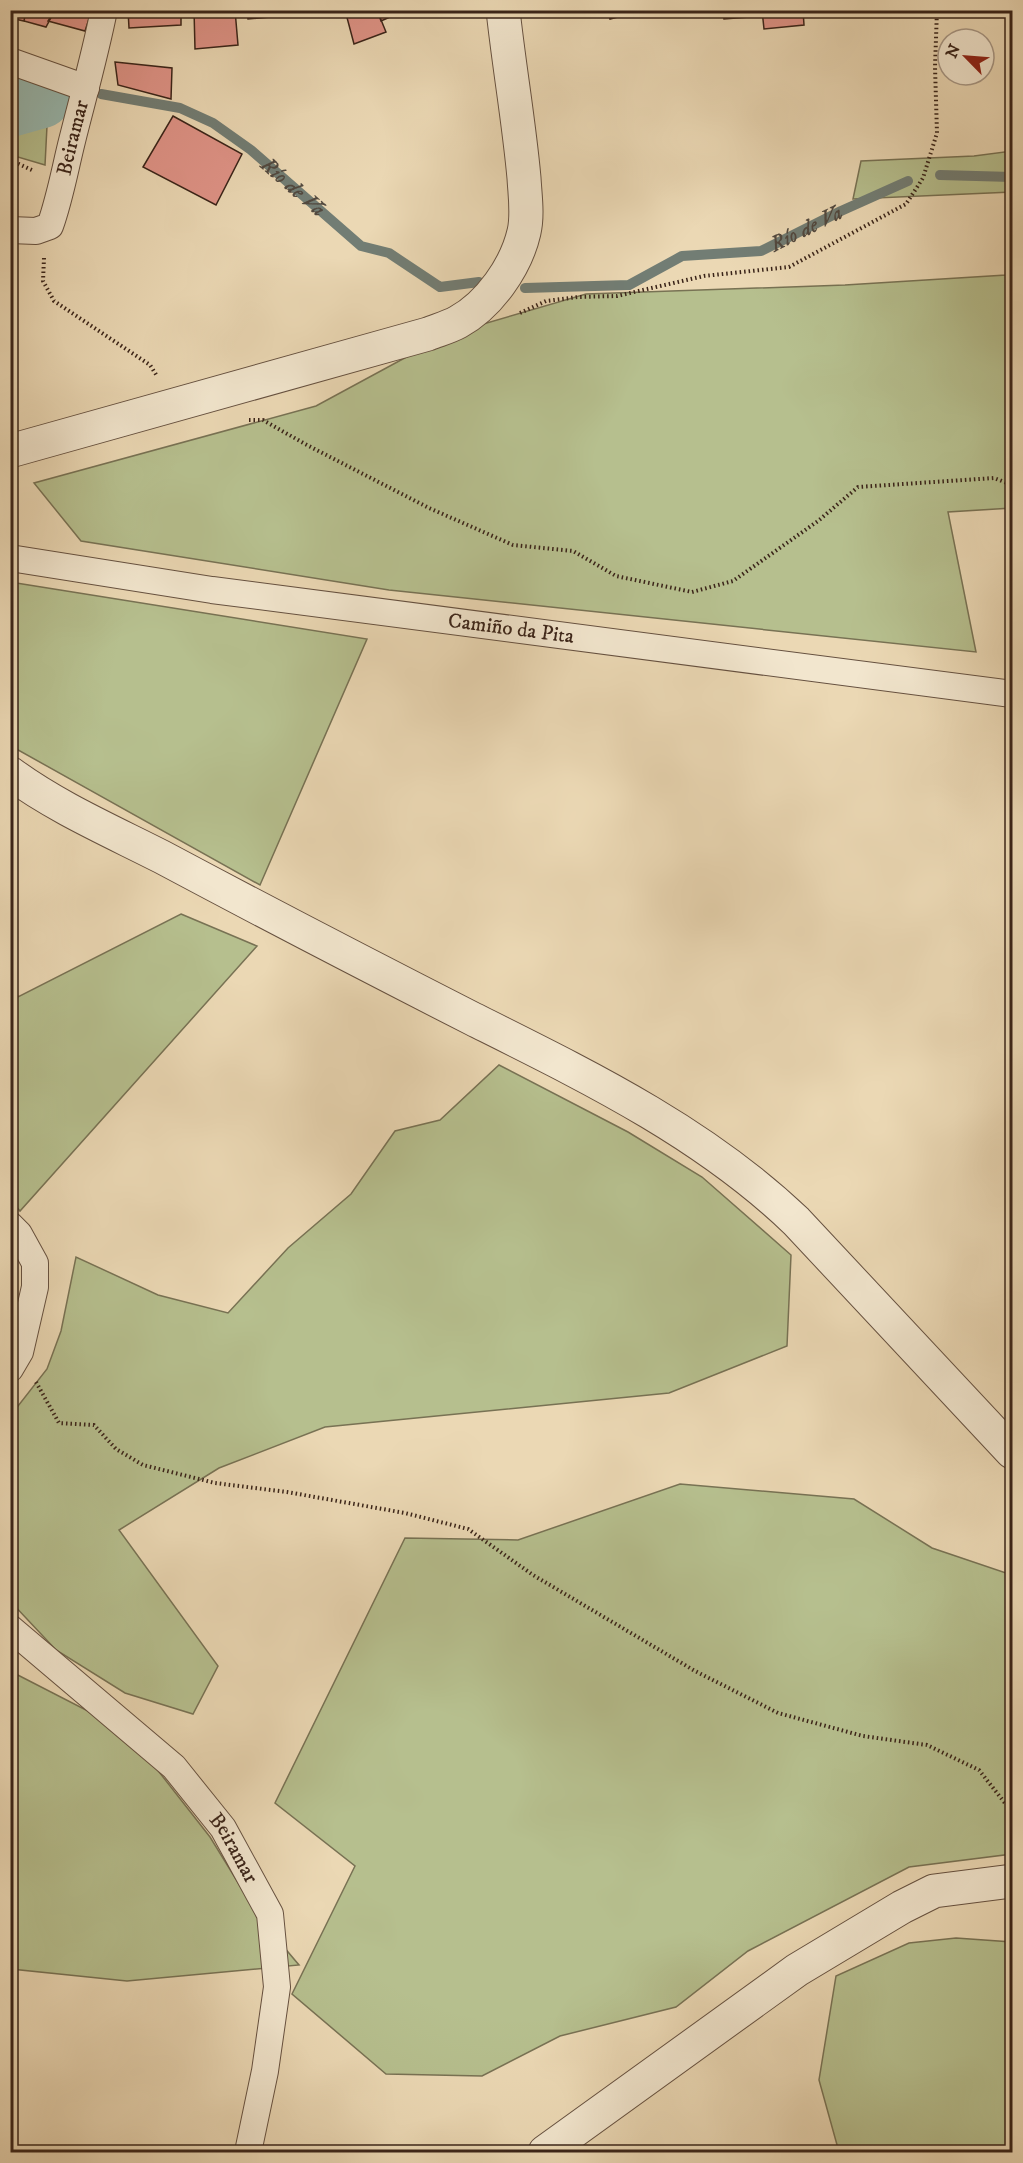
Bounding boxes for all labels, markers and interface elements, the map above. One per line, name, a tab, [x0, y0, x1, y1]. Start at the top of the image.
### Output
north arrow	[936, 27, 996, 87]
text: N	[941, 41, 965, 61]
street label: Beiramar	[51, 97, 95, 178]
water label: Río de Va	[254, 150, 331, 223]
water label: Río de Va	[764, 199, 847, 258]
street label: Camiño da Pita	[446, 608, 576, 650]
street label: Beiramar	[203, 1808, 264, 1888]

